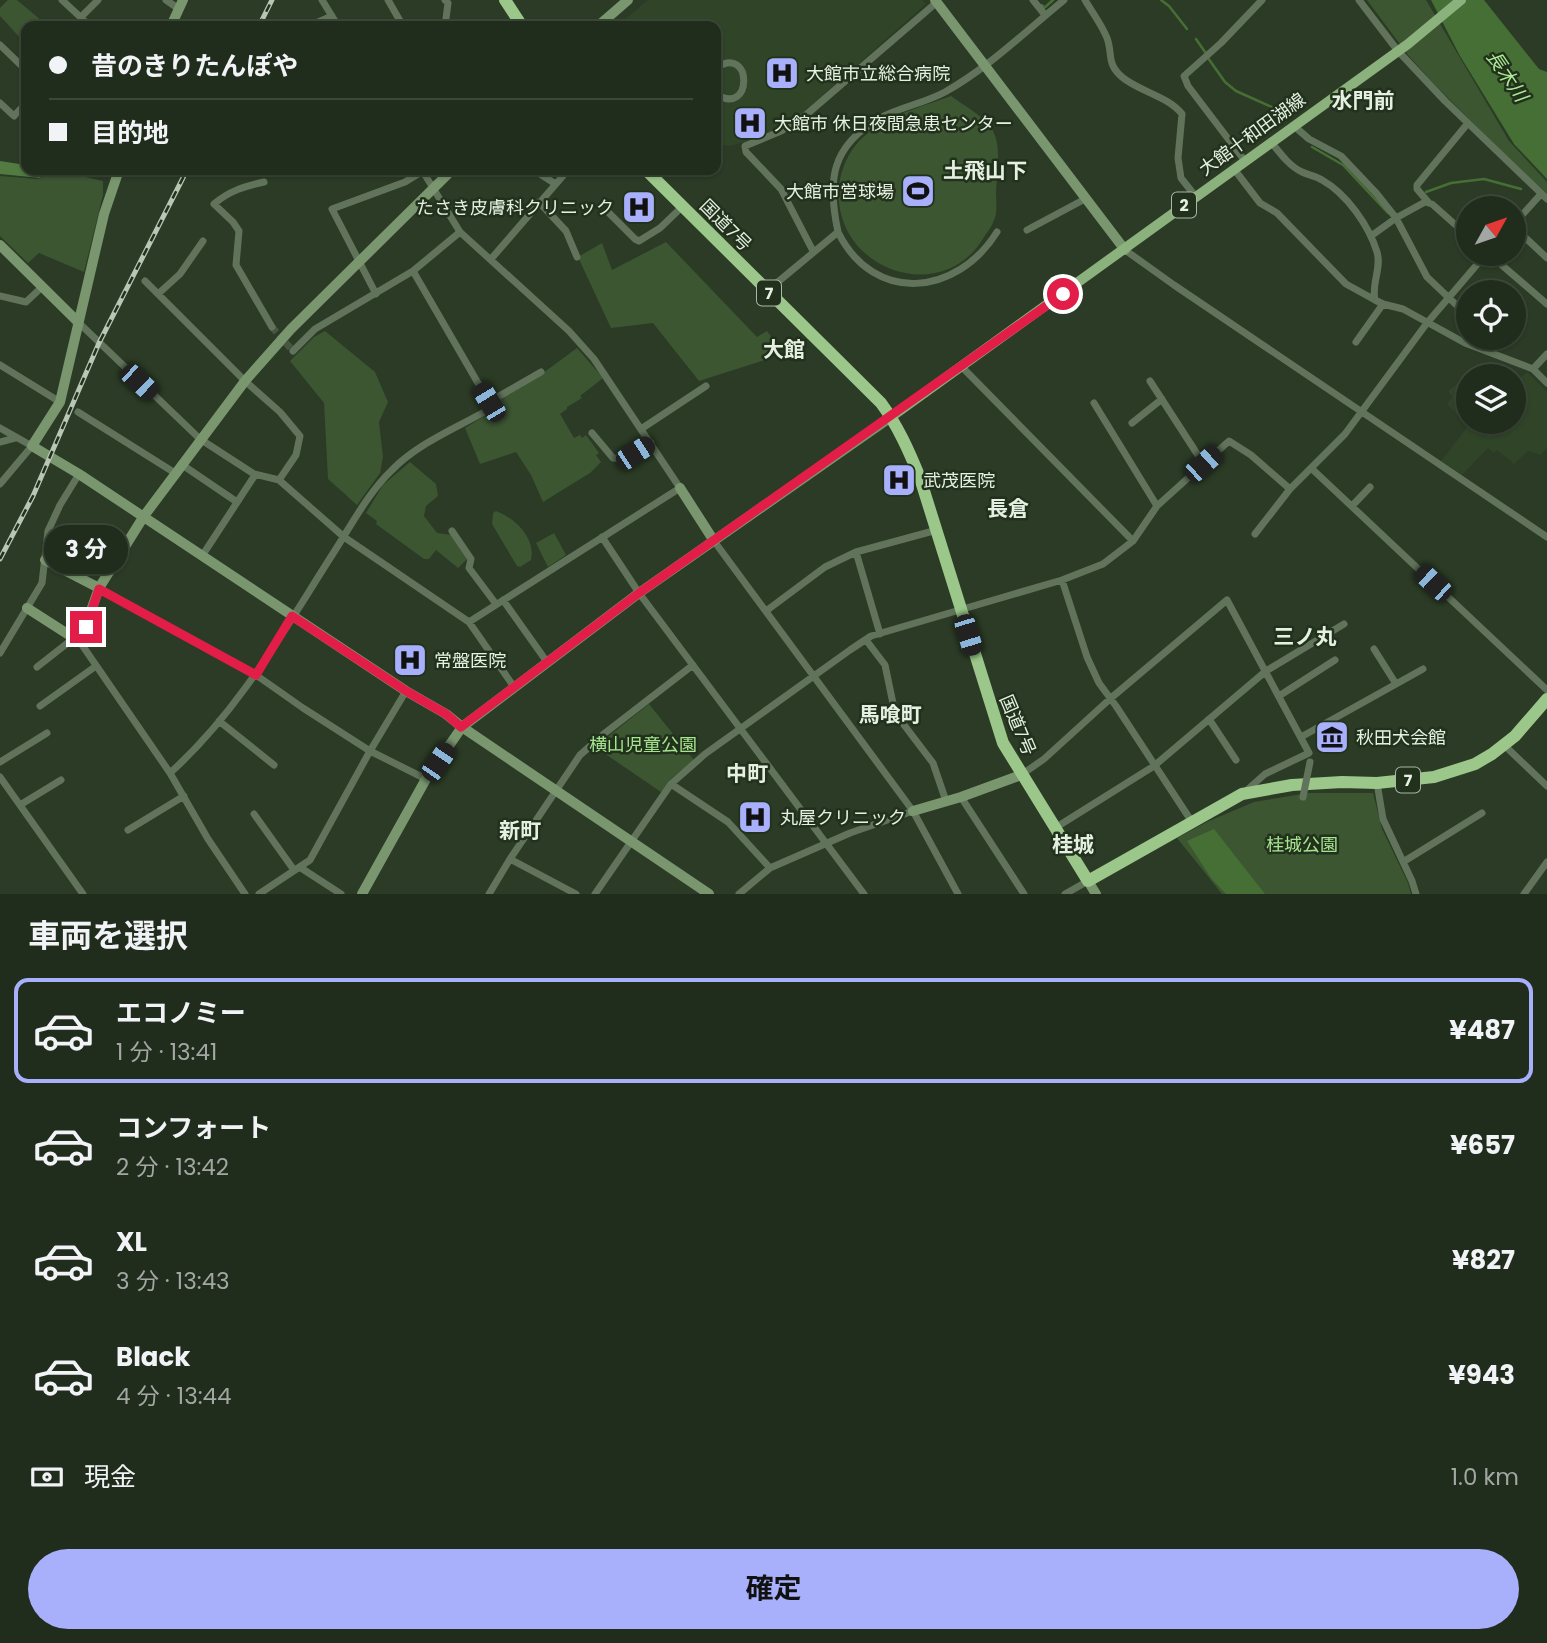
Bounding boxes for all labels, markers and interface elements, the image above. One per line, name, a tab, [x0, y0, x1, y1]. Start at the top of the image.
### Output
water label: 長木川	[1480, 45, 1535, 109]
text: 昔のきりたんぽや	[91, 48, 298, 84]
hospital icon: 大館市立総合病院	[763, 54, 801, 92]
place label: 大館市立総合病院	[806, 61, 950, 86]
district label: 水門前	[1332, 86, 1395, 115]
street label: 大館十和田湖線	[1194, 87, 1310, 181]
hospital icon: 大館市 休日夜間急患センター	[731, 104, 769, 142]
place label: 大館市 休日夜間急患センター	[774, 111, 1013, 136]
text: 目的地	[91, 115, 169, 151]
district label: 土飛山下	[943, 156, 1027, 185]
sports icon: 大館市営球場	[899, 172, 937, 210]
place label: 大館市営球場	[786, 179, 894, 204]
hospital icon: たさき皮膚科クリニック	[620, 188, 658, 226]
road number: 2	[1172, 192, 1196, 218]
street label: 国道7号	[695, 194, 757, 256]
place label: たさき皮膚科クリニック	[416, 195, 614, 220]
north arrow	[1456, 196, 1526, 266]
map controls	[1456, 196, 1526, 434]
route start	[1047, 278, 1079, 310]
road number: 7	[757, 280, 781, 306]
button: locate	[1456, 280, 1526, 350]
district label: 大館	[763, 335, 805, 364]
car	[117, 360, 162, 404]
button: layers	[1456, 364, 1526, 434]
car	[470, 379, 509, 425]
car	[612, 433, 659, 473]
car	[1181, 442, 1226, 486]
hospital icon: 武茂医院	[880, 461, 918, 499]
place label: 武茂医院	[923, 468, 995, 493]
district label: 長倉	[987, 494, 1029, 523]
callout: 3 分	[44, 526, 128, 574]
text: 3 分	[65, 533, 107, 565]
car	[1411, 561, 1456, 605]
route end	[70, 611, 102, 643]
car	[952, 612, 985, 658]
district label: 三ノ丸	[1274, 622, 1337, 651]
hospital icon: 常盤医院	[391, 641, 429, 679]
place label: 常盤医院	[434, 648, 506, 673]
street label: 国道7号	[994, 691, 1042, 759]
district label: 馬喰町	[859, 700, 922, 729]
museum icon: 秋田犬会館	[1313, 718, 1351, 756]
place label: 秋田犬会館	[1356, 725, 1446, 750]
park label: 横山児童公園	[589, 732, 697, 757]
car	[418, 739, 459, 785]
district label: 中町	[726, 759, 768, 788]
road number: 7	[1396, 768, 1420, 792]
hospital icon: 丸屋クリニック	[736, 798, 774, 836]
place label: 丸屋クリニック	[780, 805, 906, 830]
district label: 新町	[499, 816, 541, 845]
district label: 桂城	[1052, 830, 1094, 859]
park label: 桂城公園	[1266, 832, 1338, 857]
text: 車両を選択	[28, 913, 188, 958]
text: エコノミー	[116, 995, 246, 1031]
icon: car	[32, 999, 95, 1062]
text: ¥487	[1449, 1012, 1515, 1048]
text: 1 分 · 13:41	[116, 1036, 217, 1068]
text: コンフォート	[116, 1110, 271, 1146]
icon: car	[32, 1114, 95, 1177]
text: ¥657	[1450, 1127, 1515, 1163]
text: 2 分 · 13:42	[116, 1151, 229, 1183]
text: XL	[116, 1224, 147, 1260]
icon: car	[32, 1229, 95, 1292]
text: ¥827	[1452, 1242, 1515, 1278]
text: 3 分 · 13:43	[116, 1265, 230, 1297]
text: Black	[116, 1339, 190, 1375]
icon: car	[32, 1344, 95, 1407]
text: ¥943	[1448, 1357, 1515, 1393]
text: 4 分 · 13:44	[116, 1380, 232, 1412]
icon: cash	[28, 1458, 66, 1496]
text: 現金	[84, 1459, 136, 1495]
text: 1.0 km	[1451, 1461, 1519, 1493]
button: 確定	[28, 1549, 1519, 1629]

